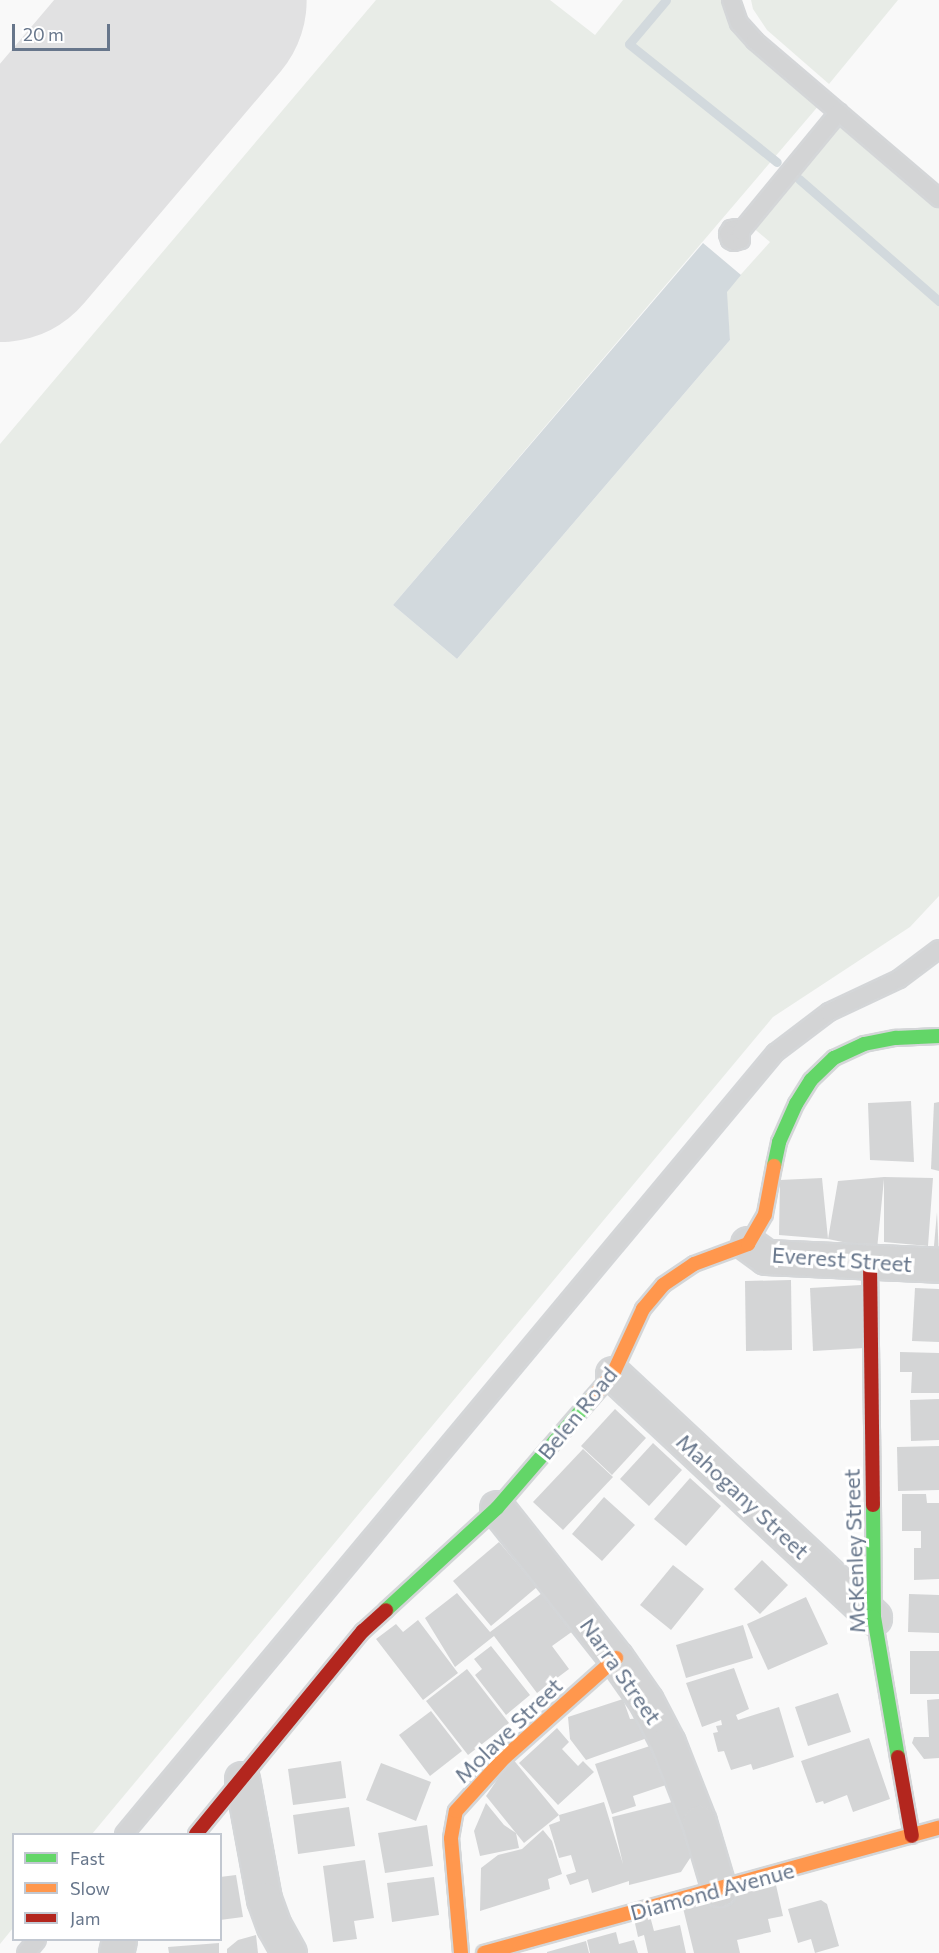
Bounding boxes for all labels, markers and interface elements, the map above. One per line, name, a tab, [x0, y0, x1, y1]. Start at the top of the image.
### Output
scale bar	[15, 12, 112, 50]
text: 20 m	[23, 23, 64, 45]
street label: Everest Street	[771, 1241, 913, 1277]
street label: Belen Road	[532, 1361, 622, 1465]
street label: Mahogany Street	[671, 1428, 815, 1564]
street label: McKenley Street	[838, 1468, 870, 1634]
street label: Narra Street	[575, 1613, 667, 1729]
street label: Molave Street	[449, 1672, 567, 1788]
legend	[12, 1833, 222, 1941]
text: Fast	[70, 1847, 105, 1869]
street label: Diamond Avenue	[627, 1856, 797, 1926]
text: Slow	[70, 1877, 110, 1899]
text: Jam	[70, 1907, 100, 1929]

